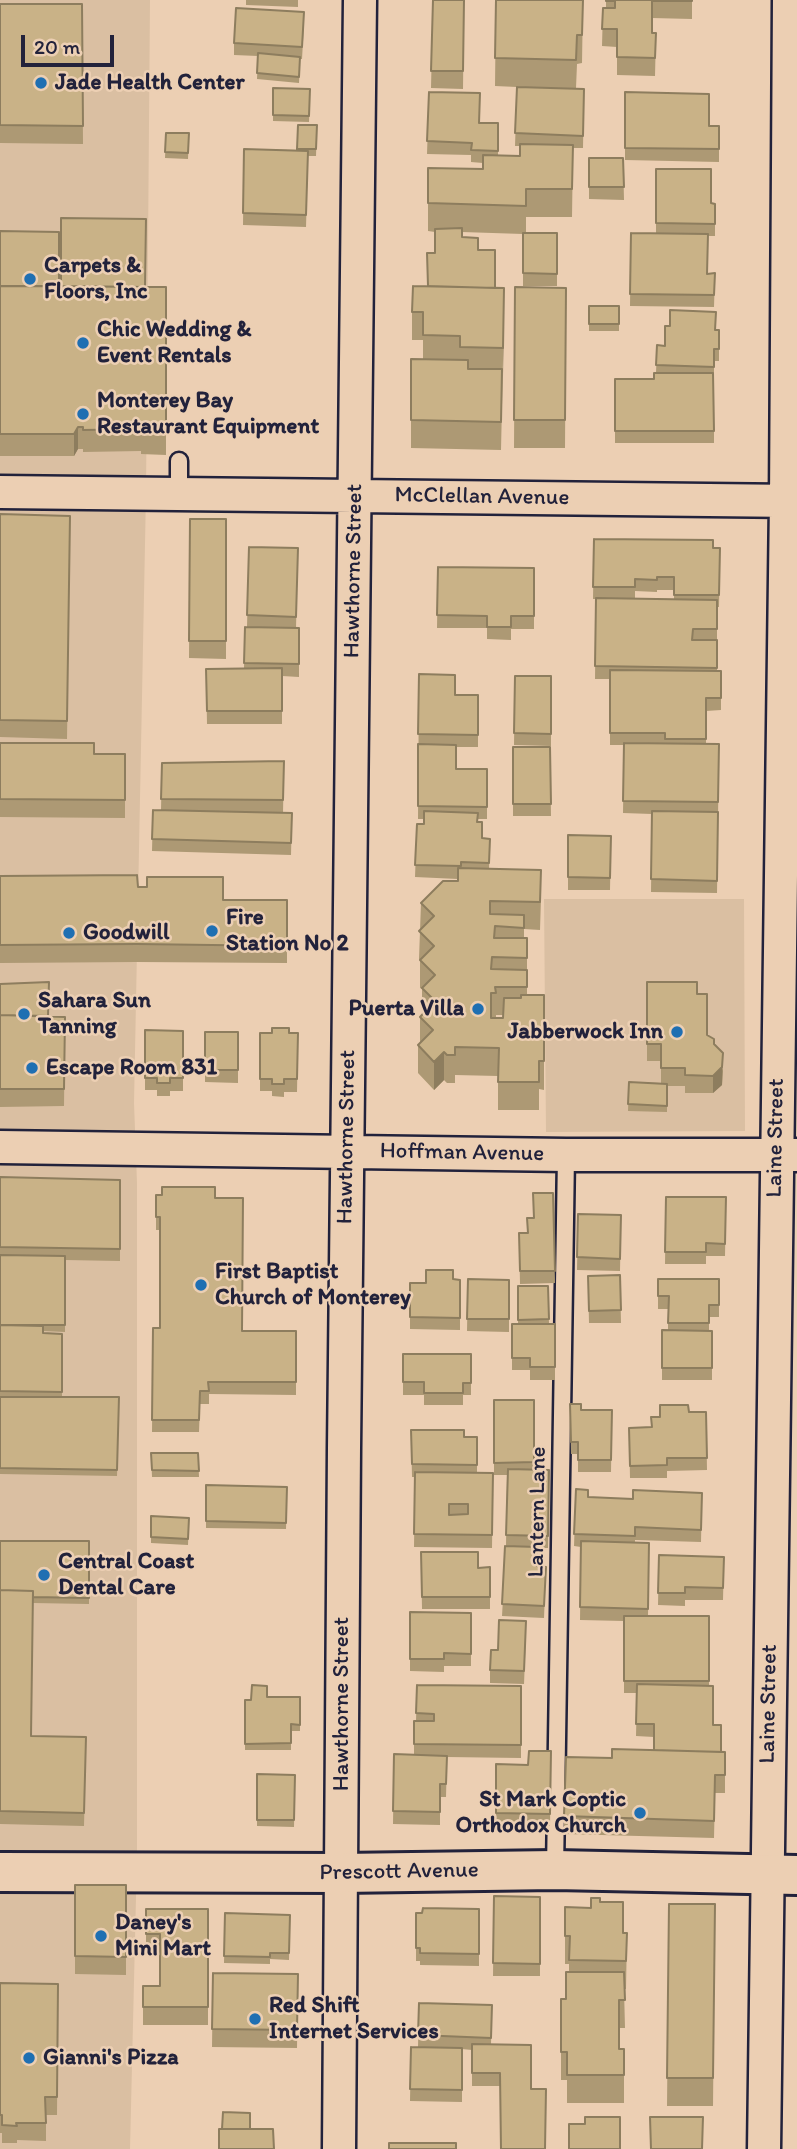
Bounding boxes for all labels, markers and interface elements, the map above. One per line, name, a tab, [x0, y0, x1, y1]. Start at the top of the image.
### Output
scale bar	[24, 21, 117, 65]
text: 20 m	[34, 34, 80, 59]
place label: Jade Health Center	[55, 69, 245, 97]
marker: Jade Health Center	[33, 75, 49, 91]
place label: Carpets & Floors, Inc	[44, 252, 147, 306]
marker: Carpets & Floors, Inc	[22, 271, 38, 287]
place label: Chic Wedding & Event Rentals	[97, 316, 251, 370]
marker: Chic Wedding & Event Rentals	[75, 335, 91, 351]
place label: Monterey Bay Restaurant Equipment	[97, 387, 319, 441]
marker: Monterey Bay Restaurant Equipment	[75, 406, 91, 422]
street label: McClellan Avenue	[394, 482, 570, 512]
street label: Hawthorne Street	[339, 484, 369, 658]
place label: Fire Station No 2	[226, 904, 349, 958]
place label: Goodwill	[83, 919, 170, 947]
marker: Fire Station No 2	[204, 923, 220, 939]
marker: Goodwill	[61, 925, 77, 941]
place label: Sahara Sun Tanning	[38, 987, 151, 1041]
place label: Puerta Villa	[349, 995, 464, 1023]
marker: Puerta Villa	[470, 1001, 486, 1017]
marker: Sahara Sun Tanning	[16, 1006, 32, 1022]
place label: Jabberwock Inn	[508, 1018, 663, 1046]
marker: Jabberwock Inn	[669, 1024, 685, 1040]
street label: Hawthorne Street	[332, 1050, 362, 1224]
place label: Escape Room 831	[46, 1054, 217, 1082]
marker: Escape Room 831	[24, 1060, 40, 1076]
street label: Laine Street	[761, 1078, 791, 1198]
street label: Hoffman Avenue	[380, 1138, 544, 1168]
place label: First Baptist Church of Monterey	[215, 1258, 411, 1312]
marker: First Baptist Church of Monterey	[193, 1277, 209, 1293]
street label: Lantern Lane	[523, 1446, 553, 1578]
place label: Central Coast Dental Care	[58, 1548, 194, 1602]
marker: Central Coast Dental Care	[36, 1567, 52, 1583]
street label: Hawthorne Street	[328, 1617, 356, 1791]
street label: Laine Street	[754, 1644, 784, 1764]
place label: St Mark Coptic Orthodox Church	[455, 1786, 626, 1840]
marker: St Mark Coptic Orthodox Church	[632, 1805, 648, 1821]
street label: Prescott Avenue	[319, 1857, 479, 1887]
place label: Daney's Mini Mart	[115, 1909, 211, 1963]
marker: Daney's Mini Mart	[93, 1928, 109, 1944]
place label: Red Shift Internet Services	[269, 1992, 439, 2046]
marker: Red Shift Internet Services	[247, 2011, 263, 2027]
place label: Gianni's Pizza	[43, 2044, 178, 2072]
marker: Gianni's Pizza	[21, 2050, 37, 2066]

